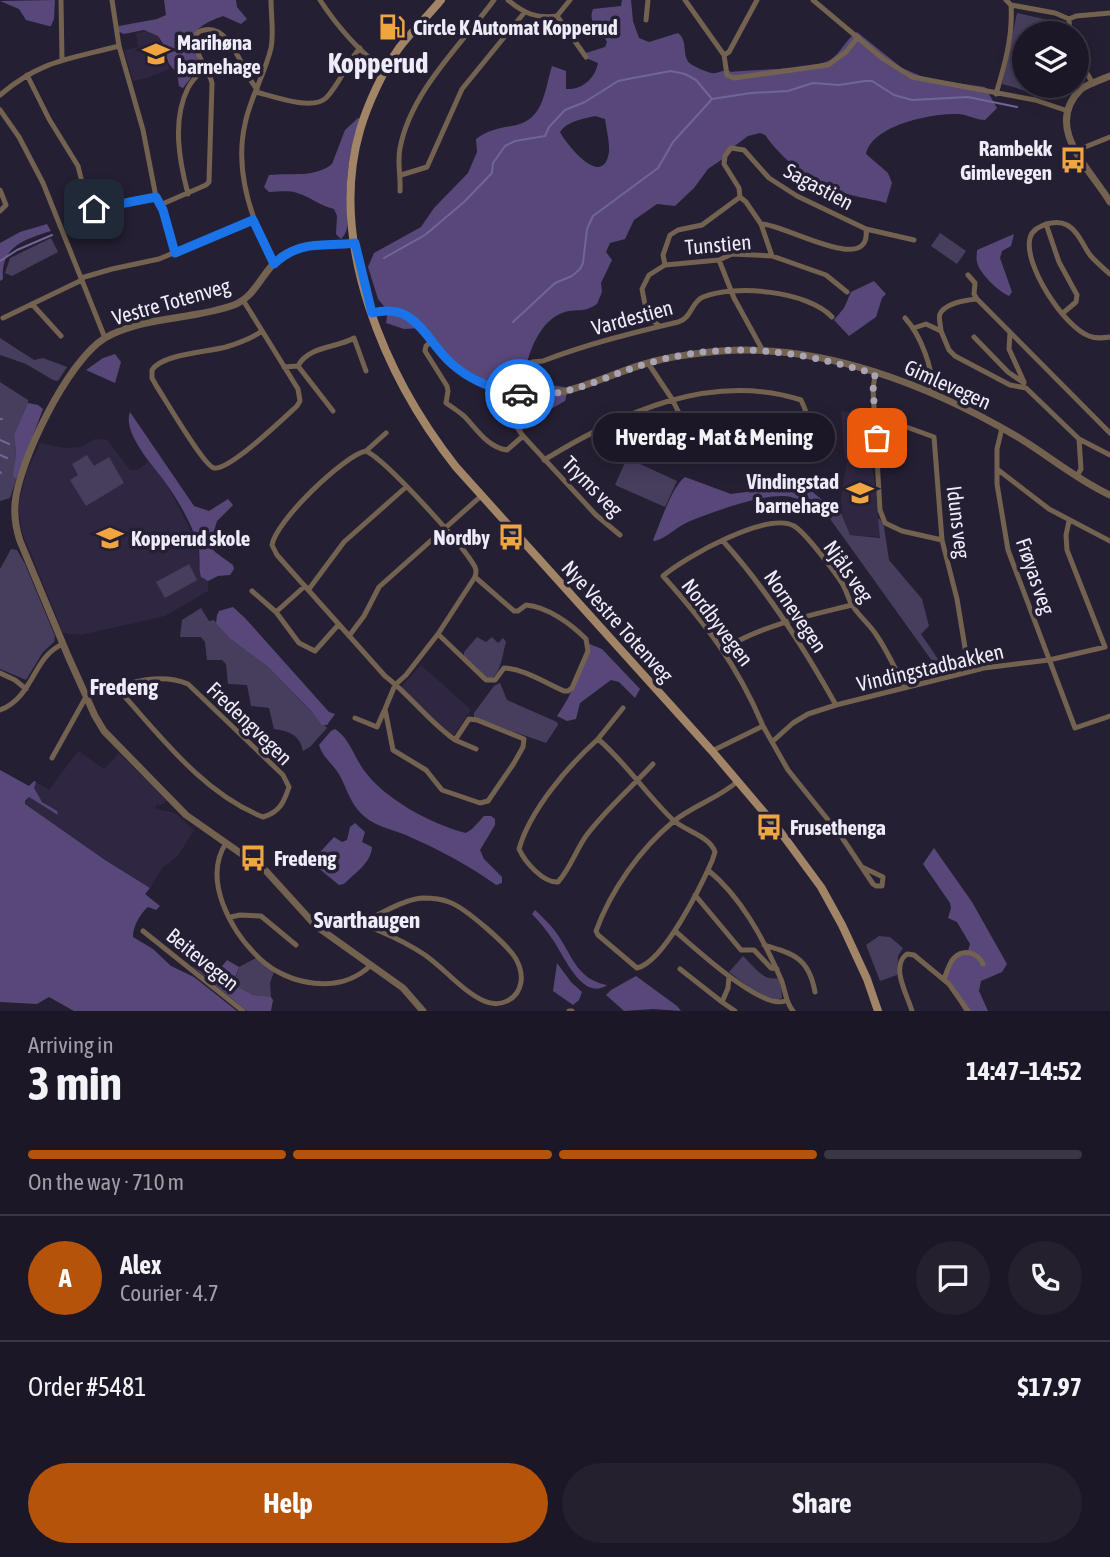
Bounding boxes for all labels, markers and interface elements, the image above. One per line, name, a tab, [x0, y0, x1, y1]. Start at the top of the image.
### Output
fuel station icon: Circle K Automat Kopperud	[377, 12, 407, 42]
place label: Circle K Automat Kopperud	[413, 15, 618, 39]
map controls	[1012, 21, 1089, 98]
button: layers	[1012, 21, 1089, 98]
place label: Marihøna barnehage	[177, 30, 261, 78]
school or university icon: Marihøna barnehage	[141, 39, 171, 69]
district label: Kopperud	[328, 47, 428, 79]
place label: Rambekk Gimlevegen	[960, 136, 1053, 184]
bus stop icon: Rambekk Gimlevegen	[1058, 145, 1088, 175]
street label: Sagastien	[780, 158, 858, 214]
pin	[64, 179, 124, 239]
icon: home	[75, 190, 113, 228]
street label: Tunstien	[684, 229, 752, 259]
street label: Vestre Totenveg	[109, 273, 233, 329]
street label: Vardestien	[589, 295, 675, 339]
street label: Gimlevegen	[901, 354, 995, 414]
courier	[485, 359, 555, 429]
icon: car	[501, 375, 539, 413]
pin	[847, 408, 907, 468]
callout: Hverdag - Mat & Mening	[594, 414, 835, 462]
icon: bag	[858, 419, 896, 457]
text: Hverdag - Mat & Mening	[615, 424, 813, 450]
street label: Tryms veg	[558, 451, 628, 521]
place label: Vindingstad barnehage	[746, 469, 839, 517]
school or university icon: Vindingstad barnehage	[845, 478, 875, 508]
street label: Iduns veg	[943, 484, 975, 560]
bus stop icon: Nordby	[496, 522, 526, 552]
school or university icon: Kopperud skole	[95, 523, 125, 553]
place label: Nordby	[433, 525, 490, 549]
place label: Kopperud skole	[131, 526, 250, 550]
street label: Frøyas veg	[1012, 535, 1060, 617]
street label: Njåls veg	[819, 536, 879, 606]
street label: Nye Vestre Totenveg	[557, 555, 679, 687]
street label: Nornevegen	[760, 565, 832, 657]
street label: Nordbyvegen	[677, 574, 759, 670]
street label: Vindingstadbakken	[854, 638, 1006, 696]
district label: Fredeng	[90, 674, 158, 700]
street label: Fredengvegen	[203, 677, 297, 769]
bus stop icon: Frusethenga	[754, 812, 784, 842]
place label: Frusethenga	[790, 815, 886, 839]
bus stop icon: Fredeng	[238, 843, 268, 873]
place label: Fredeng	[274, 846, 337, 870]
district label: Svarthaugen	[314, 907, 420, 933]
street label: Beitevegen	[162, 923, 244, 995]
text: Arriving in	[28, 1032, 114, 1058]
text: 14:47–14:52	[966, 1056, 1082, 1086]
text: 3 min	[28, 1057, 122, 1110]
text: On the way · 710 m	[28, 1169, 184, 1195]
button: chat	[916, 1241, 990, 1315]
button: phone	[1008, 1241, 1082, 1315]
text: Alex	[120, 1250, 161, 1280]
text: A	[59, 1263, 71, 1293]
text: Courier · 4.7	[120, 1280, 219, 1306]
text: Order #5481	[28, 1372, 147, 1402]
text: $17.97	[1018, 1372, 1082, 1402]
button: Help	[28, 1463, 548, 1543]
button: Share	[562, 1463, 1082, 1543]

